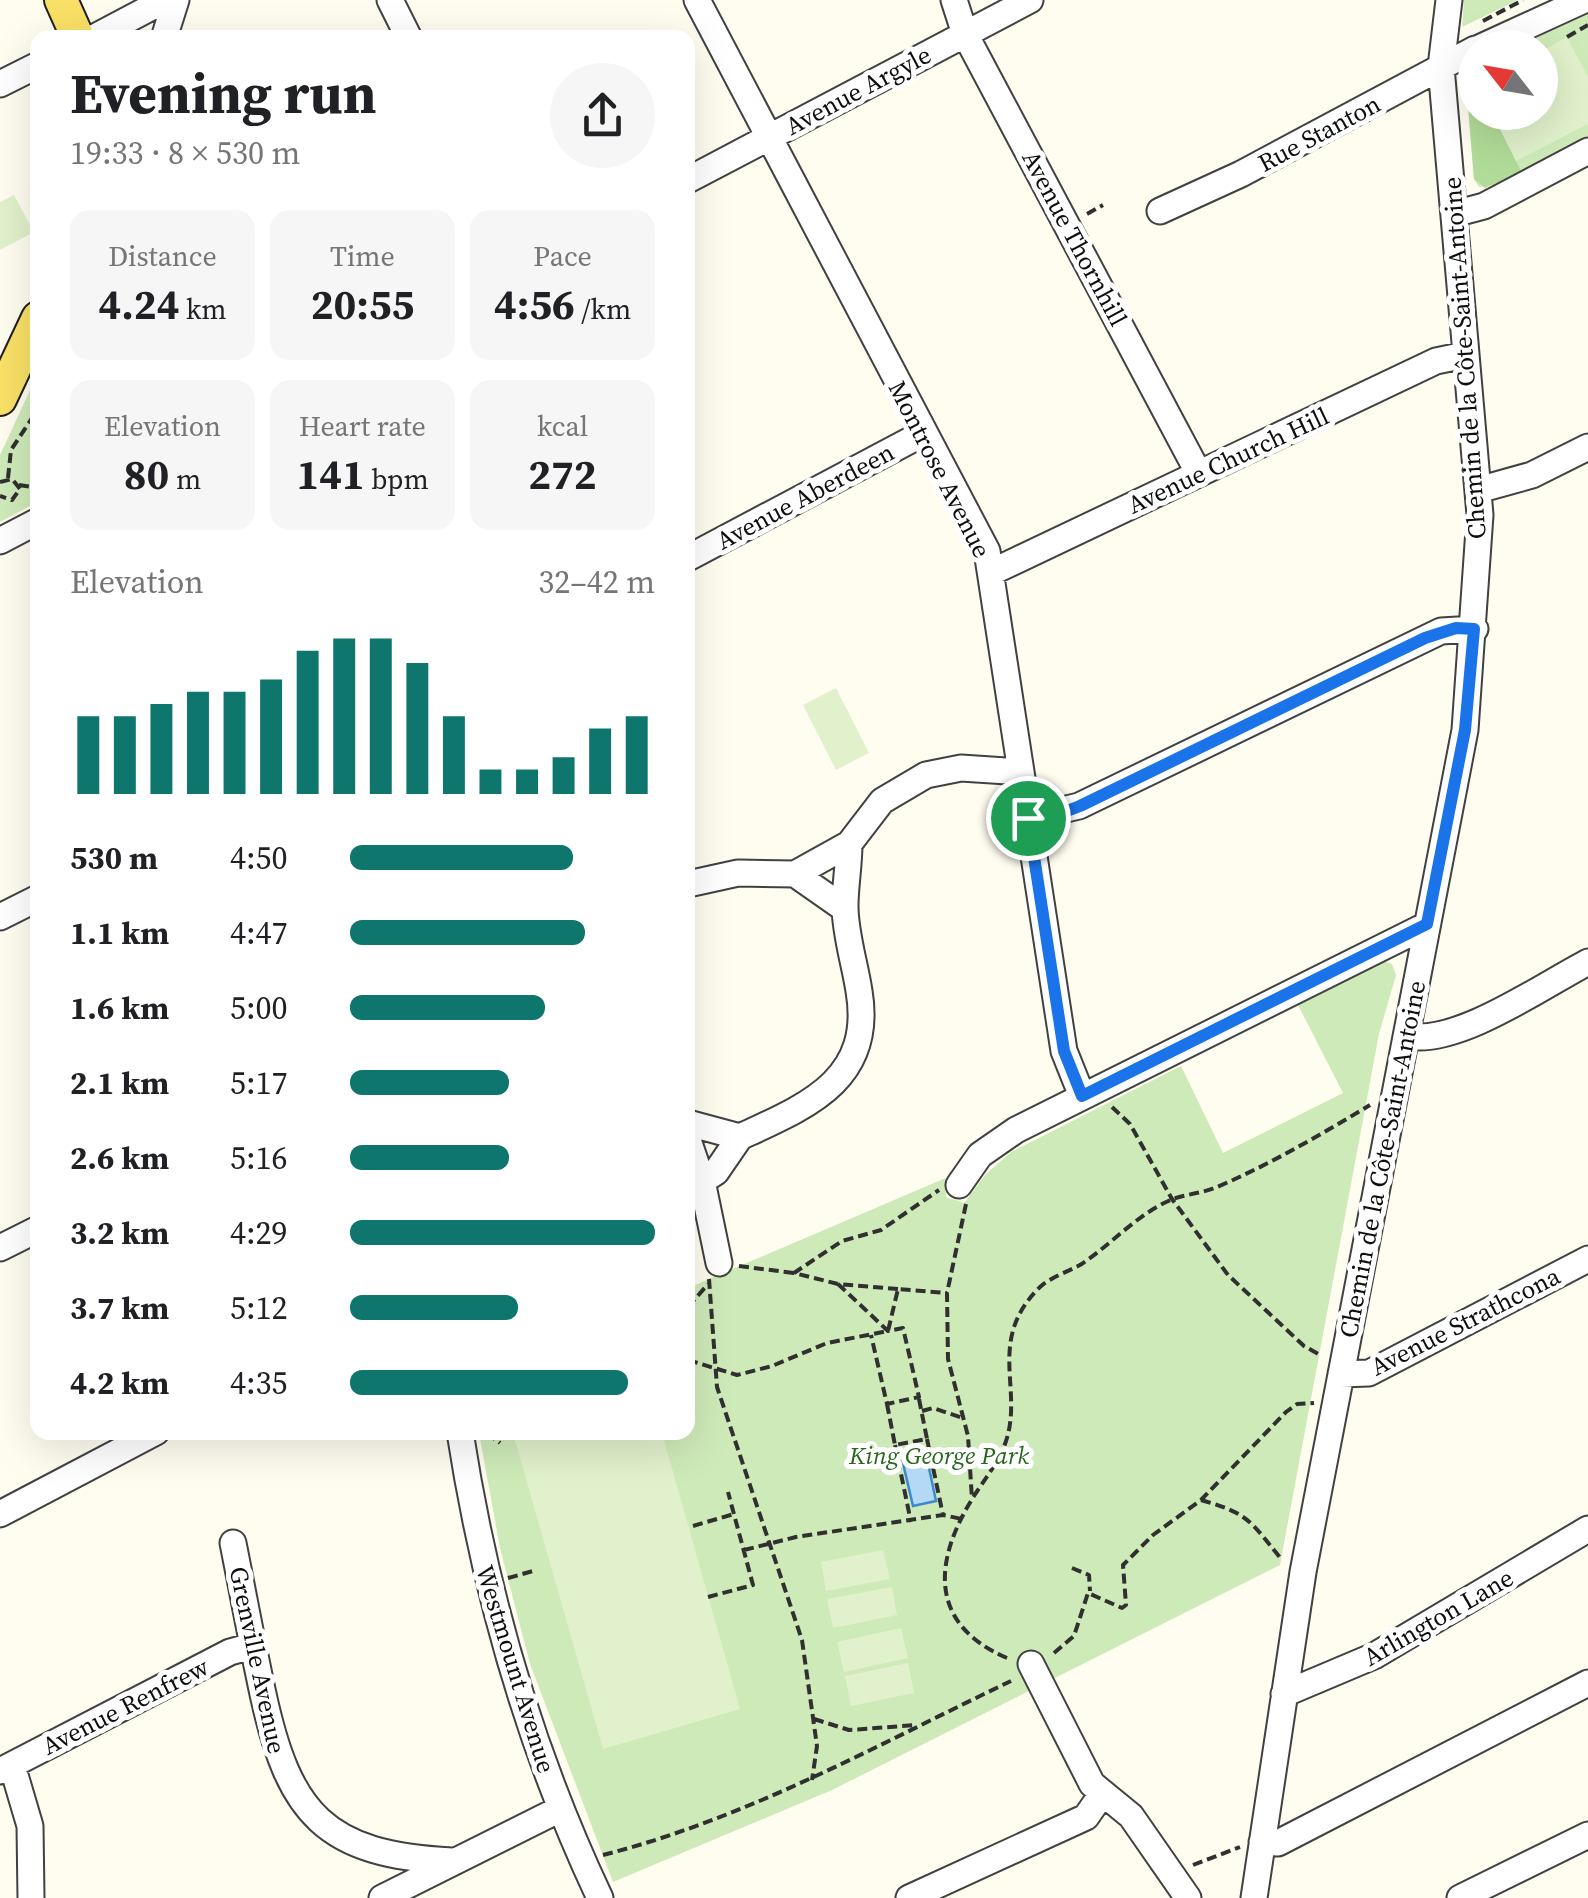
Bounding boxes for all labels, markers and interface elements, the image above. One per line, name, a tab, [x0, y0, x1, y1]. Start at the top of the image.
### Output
north arrow	[1458, 30, 1558, 130]
map controls	[1458, 30, 1558, 130]
street label: Avenue Argyle	[779, 37, 937, 143]
text: Evening run	[70, 56, 377, 131]
button: share	[550, 63, 655, 168]
street label: Rue Stanton	[1252, 86, 1386, 180]
text: 19:33 · 8 × 530 m	[70, 131, 300, 175]
street label: Avenue Thornhill	[1014, 144, 1136, 332]
street label: Chemin de la Côte-Saint-Antoine	[1434, 176, 1494, 540]
text: Distance	[108, 237, 217, 275]
text: Time	[330, 237, 395, 275]
text: Pace	[533, 237, 592, 275]
text: 4.24	[99, 275, 179, 333]
text: 20:55	[311, 275, 414, 333]
text: 4:56	[494, 275, 575, 333]
text: km	[179, 290, 226, 328]
text: /km	[575, 290, 631, 328]
street label: Montrose Avenue	[881, 375, 999, 563]
street label: Avenue Church Hill	[1122, 398, 1334, 522]
text: Elevation	[104, 407, 221, 445]
text: Heart rate	[299, 407, 426, 445]
text: kcal	[537, 407, 588, 445]
street label: Avenue Aberdeen	[710, 435, 900, 557]
text: 80	[124, 445, 169, 503]
text: 141	[296, 445, 365, 503]
text: 272	[528, 445, 597, 503]
text: m	[169, 460, 201, 498]
text: bpm	[365, 460, 429, 498]
text: Elevation	[70, 560, 204, 604]
text: 32–42 m	[538, 560, 655, 604]
pin	[986, 776, 1071, 861]
icon: arrive	[1001, 791, 1056, 846]
text: 530 m	[70, 836, 158, 880]
text: 4:50	[230, 836, 288, 880]
text: 1.1 km	[70, 911, 169, 955]
text: 4:47	[230, 911, 288, 955]
street label: Chemin de la Côte-Saint-Antoine	[1331, 977, 1433, 1341]
text: 1.6 km	[70, 986, 169, 1030]
text: 5:00	[230, 986, 288, 1030]
text: 2.1 km	[70, 1061, 169, 1105]
text: 5:17	[230, 1061, 288, 1105]
text: 2.6 km	[70, 1136, 169, 1180]
text: 5:16	[230, 1136, 288, 1180]
text: 3.2 km	[70, 1211, 169, 1255]
text: 4:29	[230, 1211, 288, 1255]
street label: Avenue Strathcona	[1364, 1258, 1566, 1383]
text: 3.7 km	[70, 1286, 169, 1330]
text: 5:12	[230, 1286, 288, 1330]
text: 4.2 km	[70, 1361, 169, 1405]
text: 4:35	[230, 1361, 288, 1405]
park label: King George Park	[848, 1438, 1029, 1472]
street label: Arlington Lane	[1357, 1560, 1519, 1674]
street label: Westmount Avenue	[468, 1561, 564, 1777]
street label: Grenville Avenue	[222, 1563, 294, 1757]
street label: Avenue Renfrew	[36, 1649, 214, 1763]

